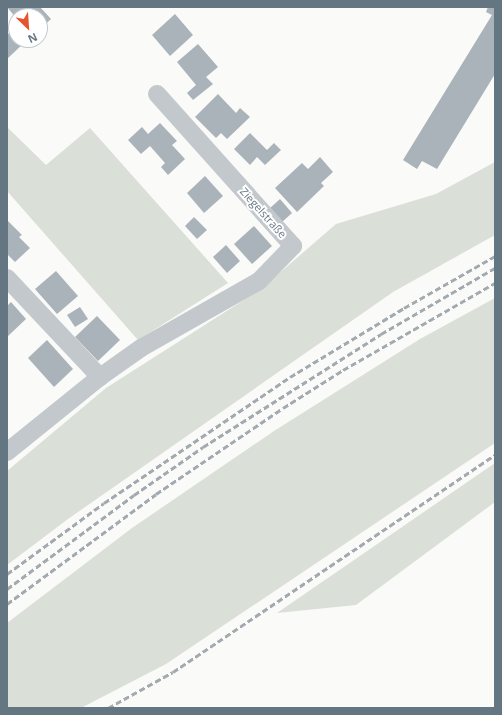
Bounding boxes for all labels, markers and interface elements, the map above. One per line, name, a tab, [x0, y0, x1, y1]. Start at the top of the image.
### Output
north arrow	[8, 8, 48, 48]
text: N	[26, 30, 40, 47]
street label: Ziegelstraße	[237, 185, 289, 241]

